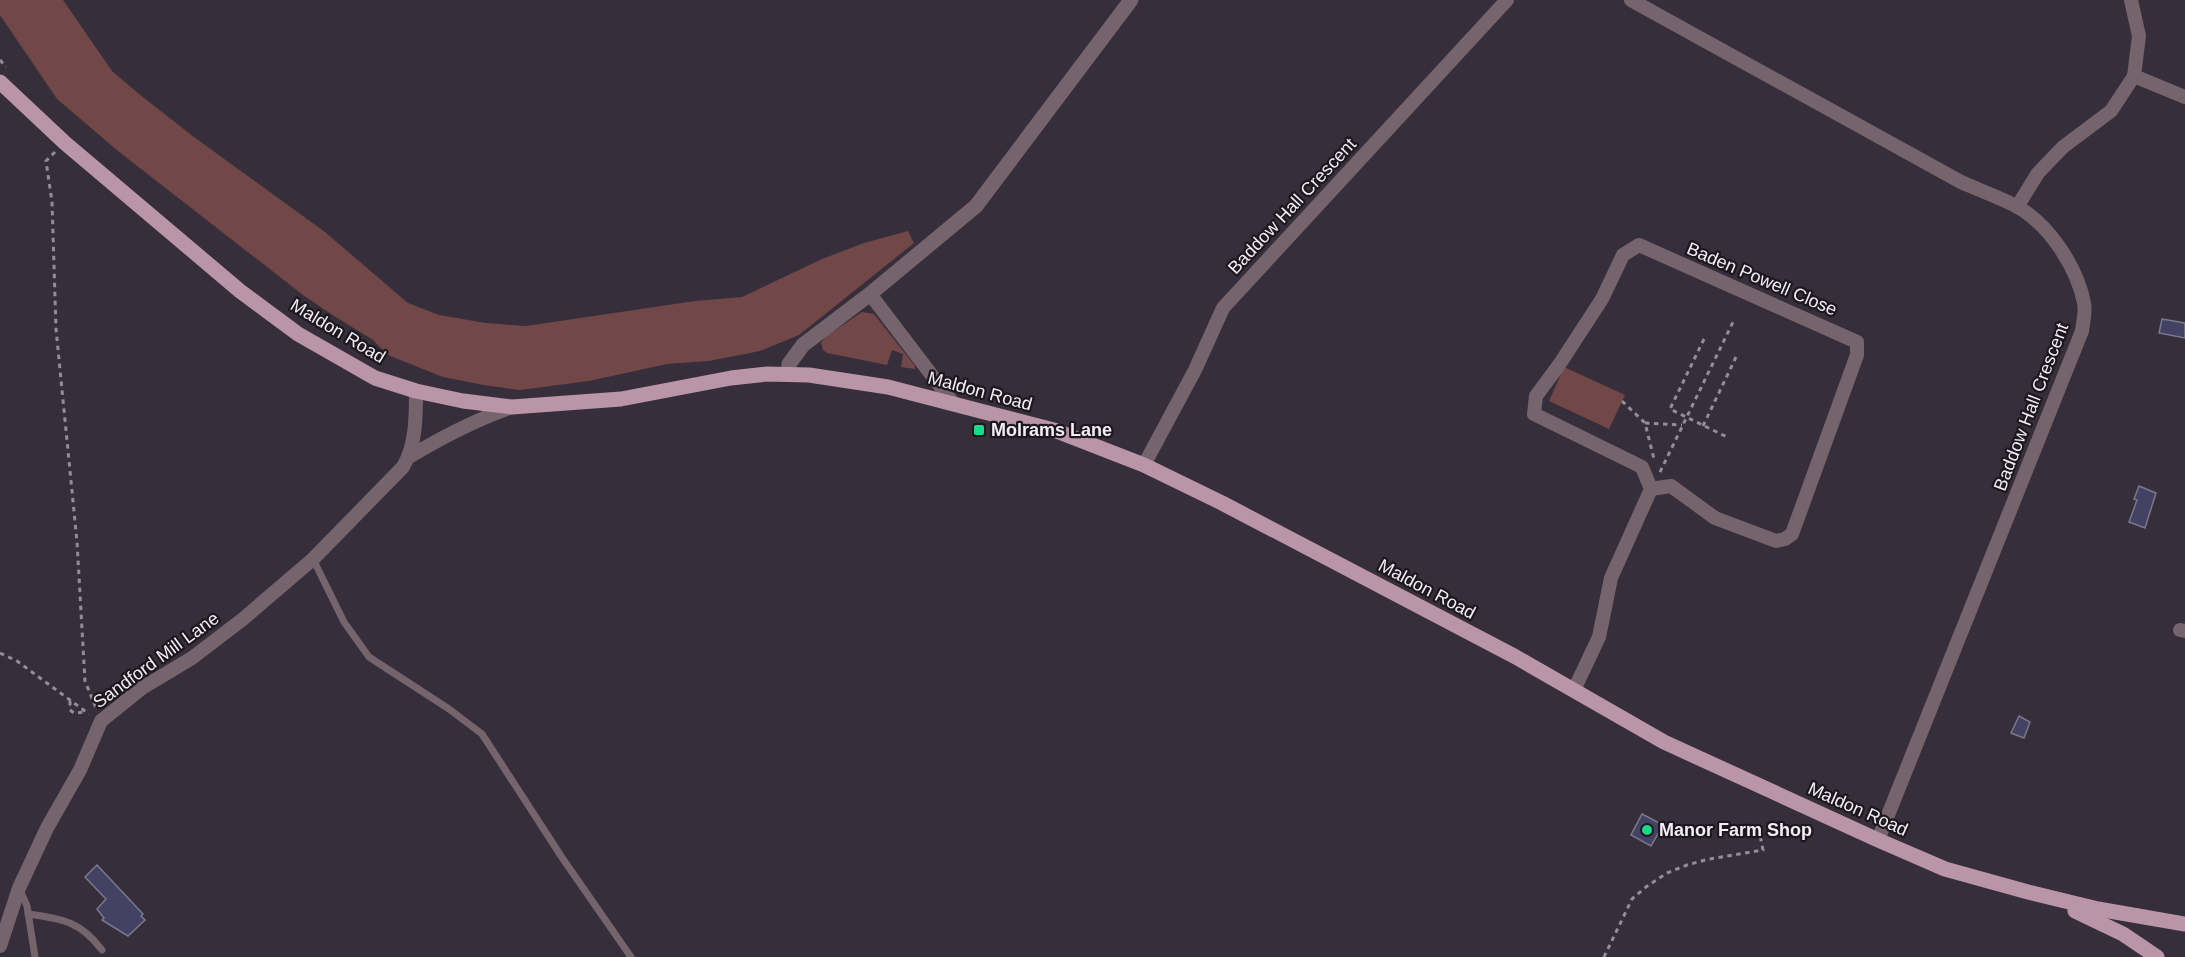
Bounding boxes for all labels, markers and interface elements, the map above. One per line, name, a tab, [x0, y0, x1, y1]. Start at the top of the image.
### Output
street label: Baddow Hall Crescent	[1224, 134, 1360, 278]
street label: Baden Powell Close	[1684, 238, 1840, 320]
street label: Maldon Road	[287, 295, 389, 367]
street label: Baddow Hall Crescent	[1990, 320, 2072, 494]
street label: Maldon Road	[926, 367, 1034, 415]
place label: Molrams Lane	[991, 420, 1112, 440]
marker: Molrams Lane	[972, 423, 986, 437]
street label: Maldon Road	[1375, 555, 1479, 623]
street label: Sandford Mill Lane	[89, 608, 223, 712]
street label: Maldon Road	[1805, 778, 1911, 840]
place label: Manor Farm Shop	[1659, 820, 1812, 840]
marker: Manor Farm Shop	[1640, 823, 1654, 837]

